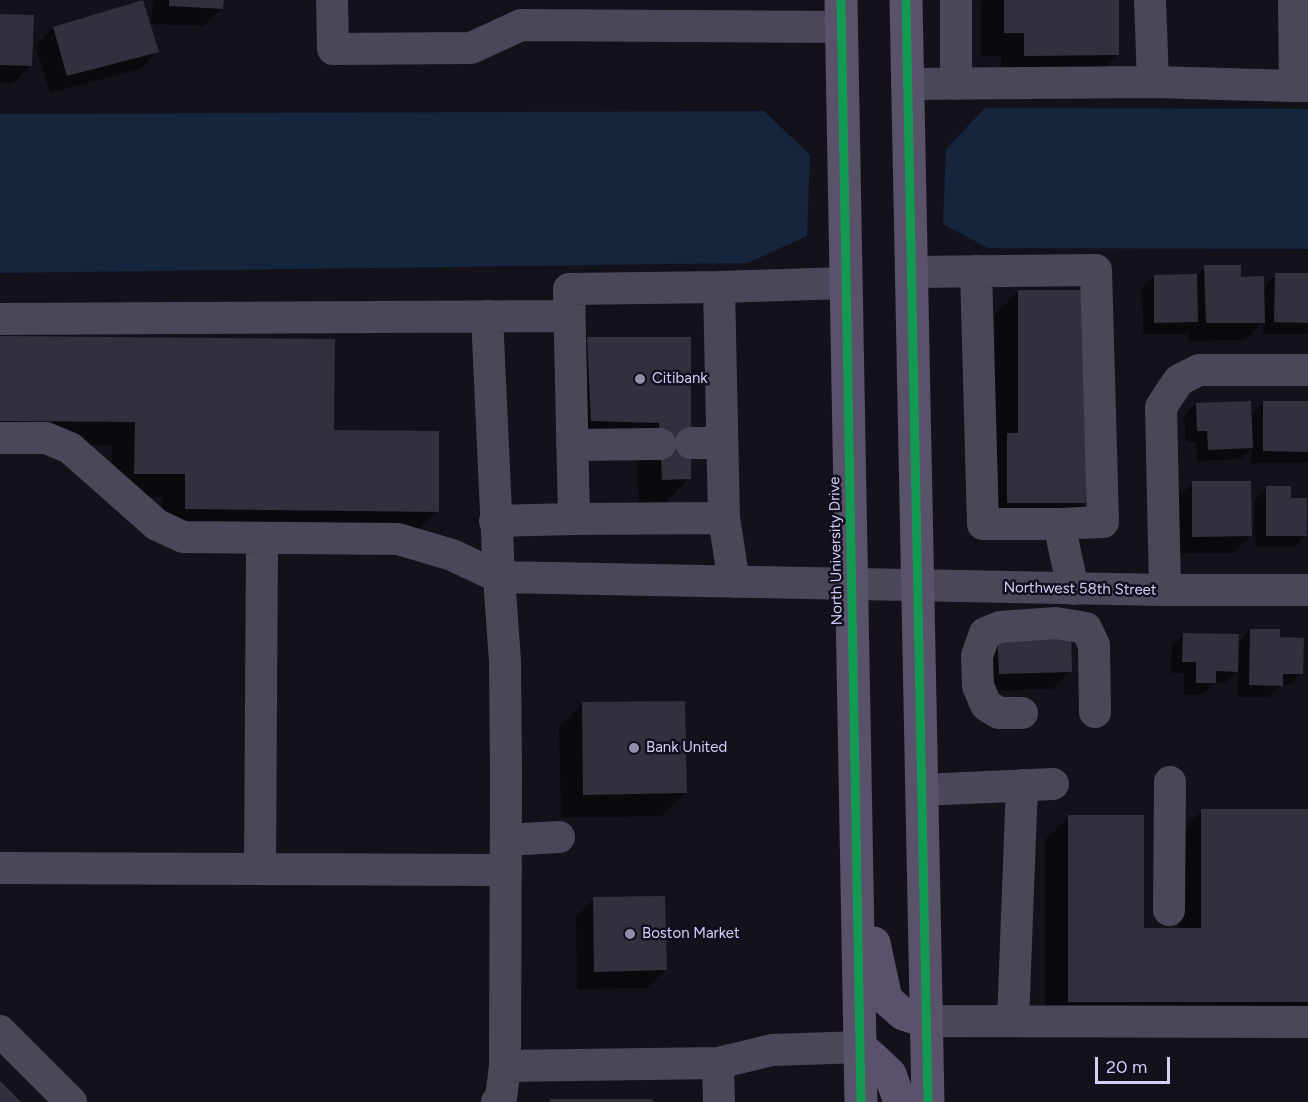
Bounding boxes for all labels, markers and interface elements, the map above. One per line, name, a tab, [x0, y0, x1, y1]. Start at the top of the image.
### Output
place label: Citibank	[652, 370, 708, 388]
marker: Citibank	[633, 372, 647, 386]
street label: North University Drive	[826, 476, 846, 626]
street label: Northwest 58th Street	[1003, 579, 1157, 599]
place label: Bank United	[646, 739, 727, 757]
marker: Bank United	[627, 741, 641, 755]
place label: Boston Market	[642, 925, 740, 943]
marker: Boston Market	[623, 927, 637, 941]
scale bar	[1098, 1045, 1173, 1083]
text: 20 m	[1106, 1056, 1147, 1078]

